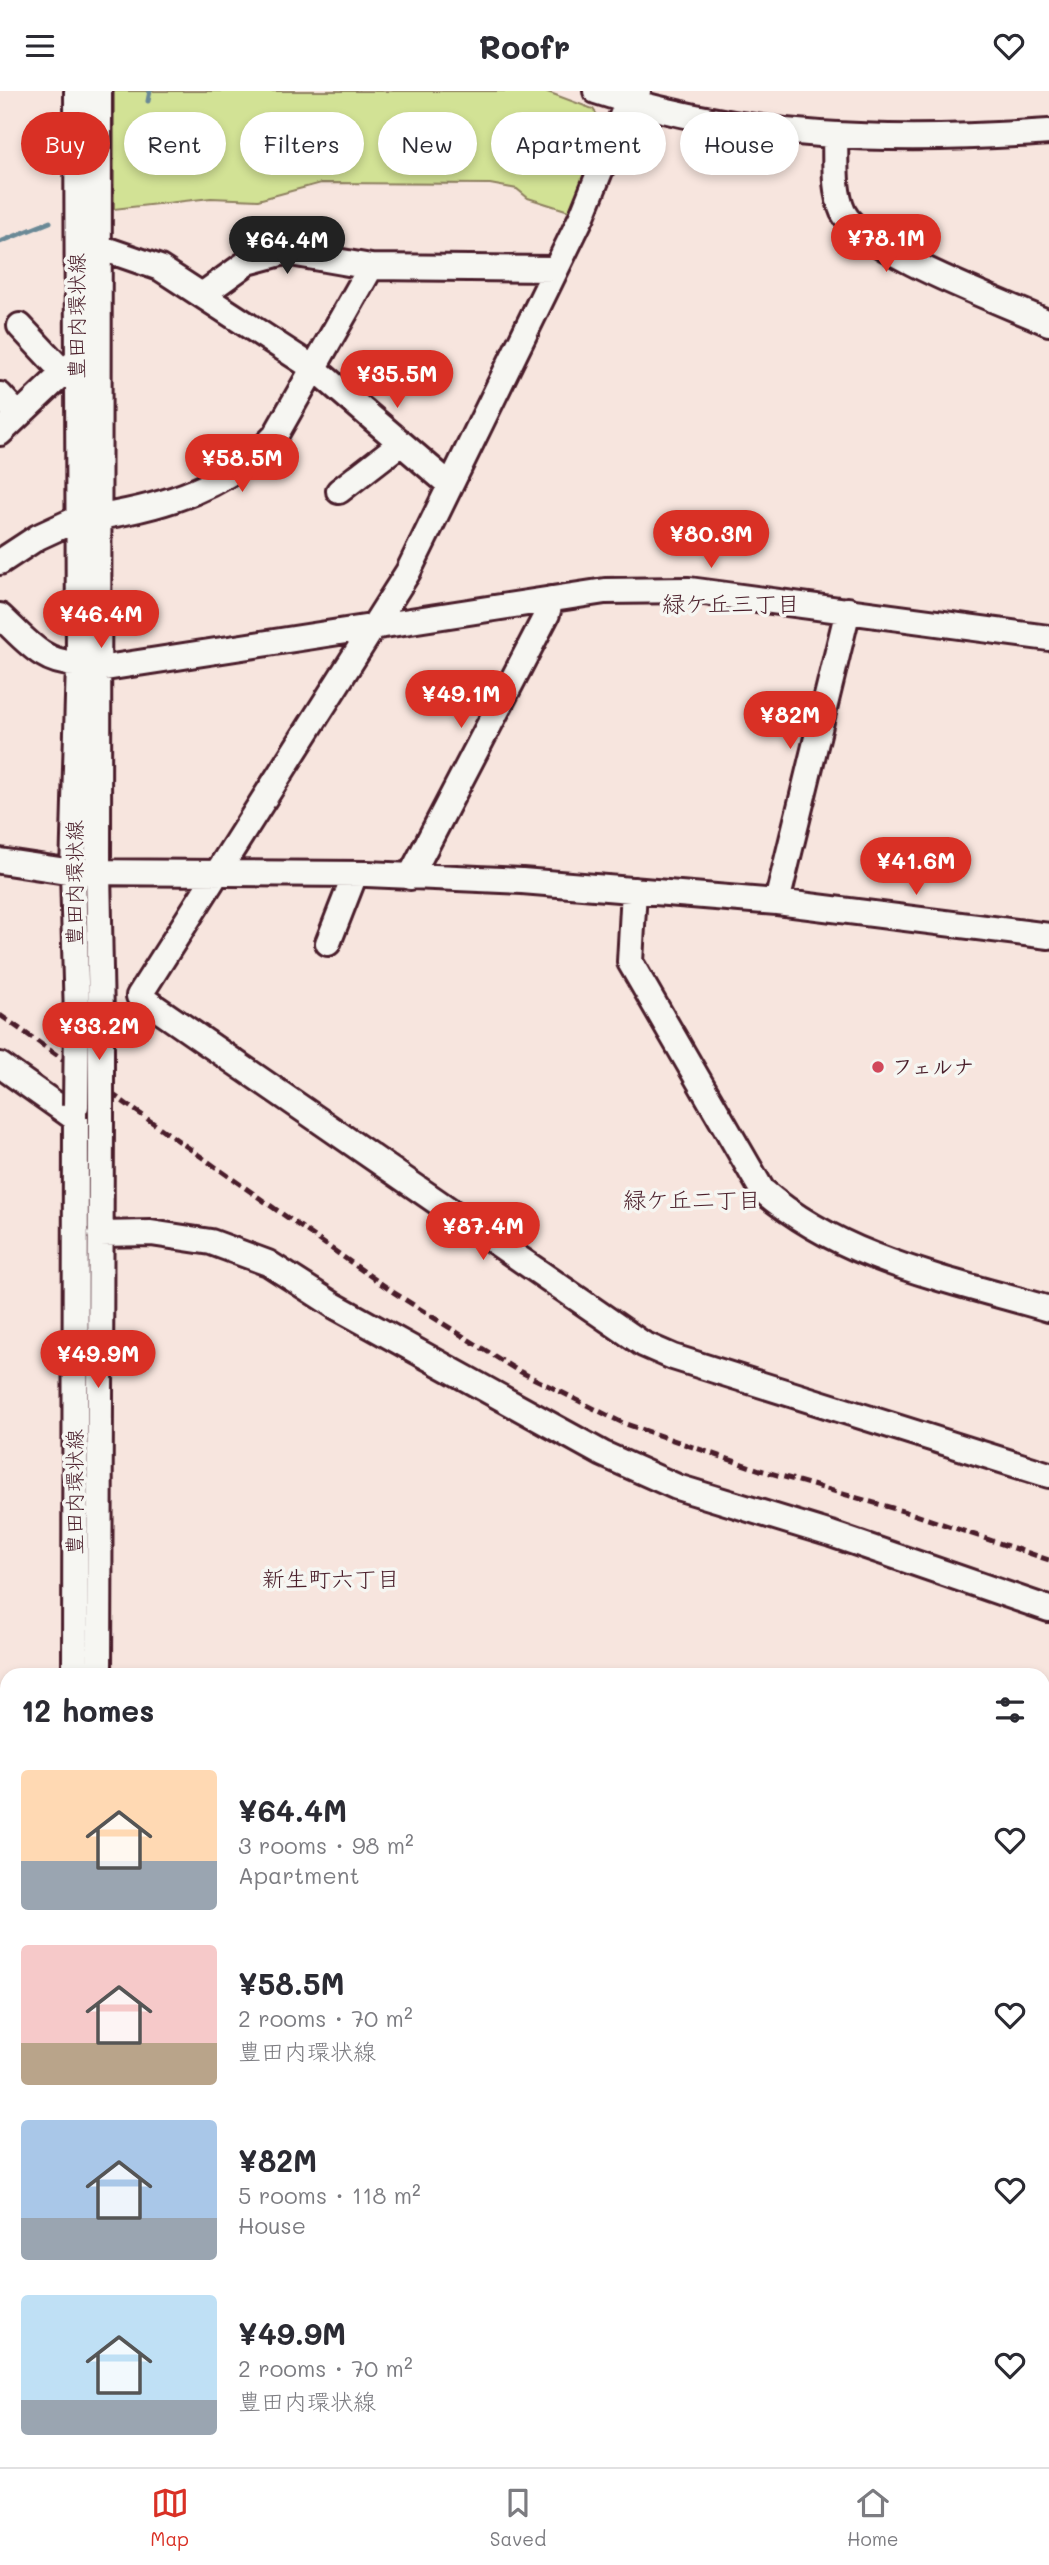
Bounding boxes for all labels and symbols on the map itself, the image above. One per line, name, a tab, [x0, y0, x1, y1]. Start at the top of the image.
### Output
pin: ¥78.1M	[829, 215, 943, 274]
pin: ¥64.4M	[230, 216, 344, 276]
street label: 豊田内環状線	[62, 253, 89, 379]
pin: ¥35.5M	[340, 351, 454, 410]
pin: ¥58.5M	[185, 435, 299, 494]
pin: ¥80.3M	[654, 511, 768, 570]
district label: 緑ケ丘三丁目	[662, 588, 800, 618]
pin: ¥46.4M	[44, 591, 158, 650]
pin: ¥49.1M	[404, 671, 518, 730]
pin: ¥82M	[749, 691, 831, 751]
street label: 豊田内環状線	[60, 820, 87, 946]
pin: ¥41.6M	[859, 837, 973, 897]
pin: ¥33.2M	[42, 1003, 156, 1062]
place label: フェルナ	[892, 1052, 974, 1079]
marker: フェルナ	[870, 1059, 886, 1075]
district label: 緑ケ丘二丁目	[623, 1184, 761, 1214]
pin: ¥87.4M	[426, 1203, 540, 1262]
pin: ¥49.9M	[41, 1331, 155, 1390]
street label: 豊田内環状線	[60, 1429, 87, 1555]
district label: 新生町六丁目	[262, 1563, 400, 1593]

